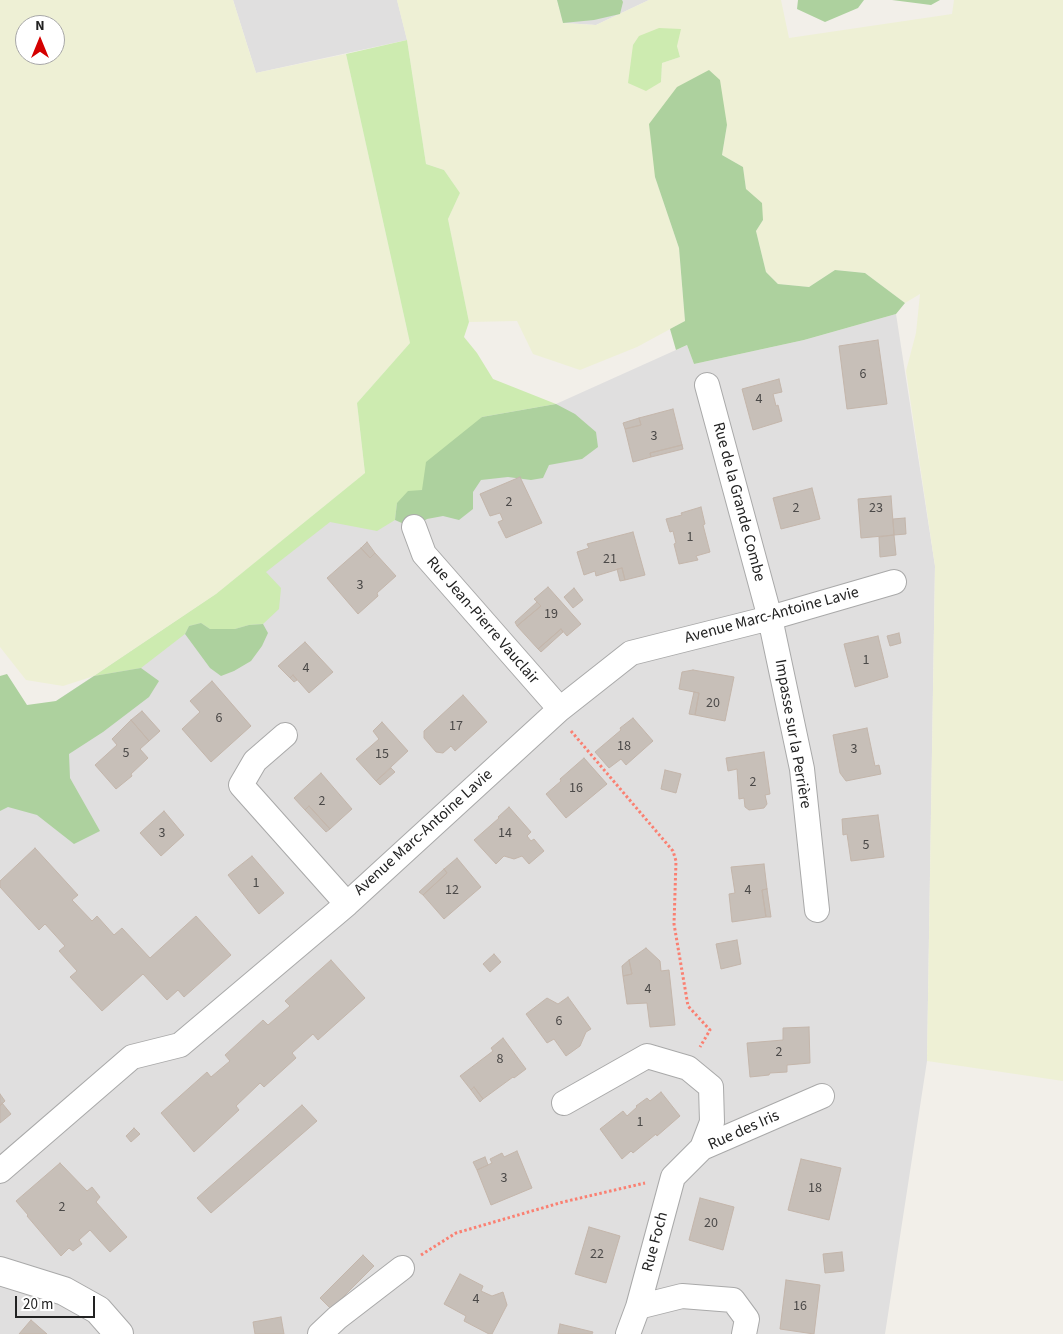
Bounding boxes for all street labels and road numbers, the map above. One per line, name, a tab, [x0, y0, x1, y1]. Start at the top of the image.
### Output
street label: Rue de la Grande Combe	[707, 420, 769, 584]
street label: Rue Jean-Pierre Vauclair	[421, 553, 543, 689]
street label: Avenue Marc-Antoine Lavie	[683, 583, 861, 649]
street label: Impasse sur la Perrière	[769, 658, 815, 810]
street label: Avenue Marc-Antoine Lavie	[351, 766, 497, 900]
street label: Rue des Iris	[705, 1107, 783, 1155]
street label: Rue Foch	[639, 1210, 673, 1274]

